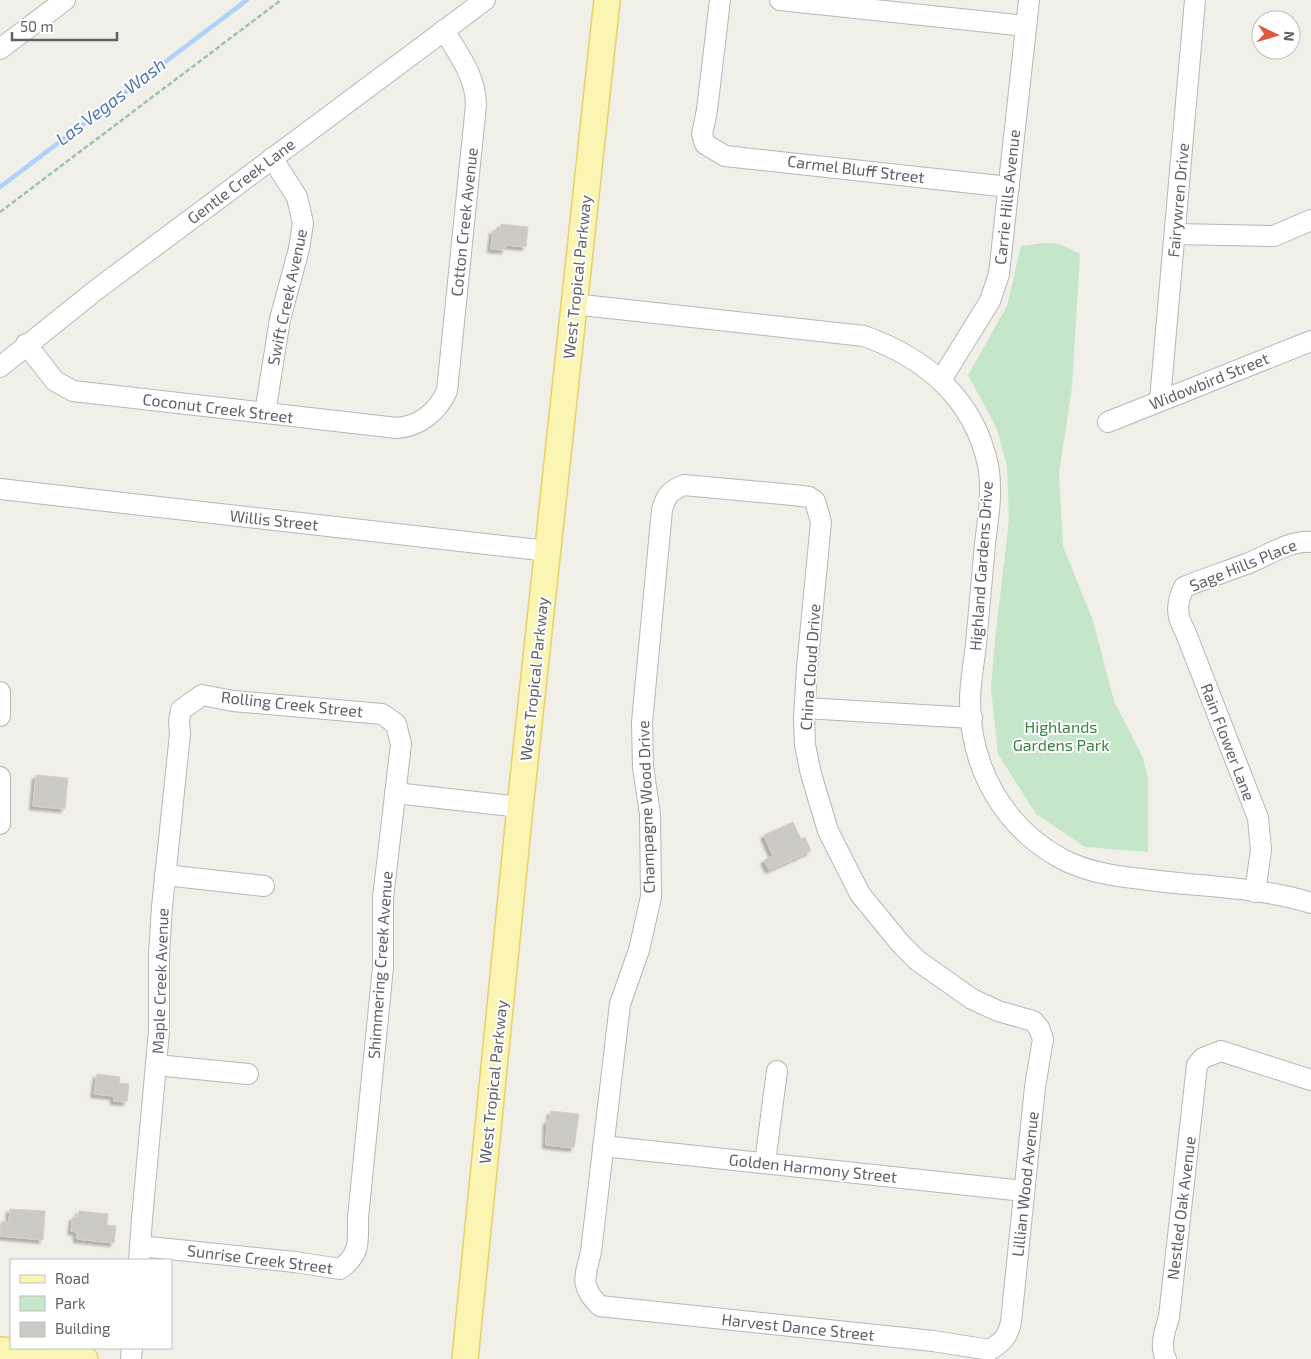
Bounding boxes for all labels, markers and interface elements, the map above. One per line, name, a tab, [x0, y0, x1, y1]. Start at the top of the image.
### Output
scale bar	[12, 10, 118, 42]
north arrow	[1251, 10, 1301, 60]
text: 50 m	[20, 17, 54, 35]
text: N	[1281, 30, 1298, 42]
water label: Las Vegas Wash	[51, 53, 170, 150]
street label: Carrie Hills Avenue	[990, 128, 1023, 266]
street label: Gentle Creek Lane	[183, 134, 298, 227]
street label: Fairywren Drive	[1163, 142, 1192, 258]
street label: Cotton Creek Avenue	[446, 147, 481, 297]
street label: Carmel Bluff Street	[786, 151, 926, 186]
street label: West Tropical Parkway	[558, 193, 595, 360]
street label: Swift Creek Avenue	[263, 227, 310, 367]
street label: Widowbird Street	[1146, 348, 1271, 413]
street label: Coconut Creek Street	[142, 389, 294, 426]
street label: Highland Gardens Drive	[965, 480, 996, 652]
street label: Willis Street	[229, 505, 319, 534]
street label: Sage Hills Place	[1186, 534, 1299, 595]
street label: West Tropical Parkway	[515, 595, 552, 762]
street label: China Cloud Drive	[796, 603, 823, 731]
street label: Rain Flower Lane	[1197, 680, 1260, 803]
street label: Rolling Creek Street	[220, 687, 364, 720]
park label: Highlands Gardens Park	[1013, 717, 1109, 754]
street label: Champagne Wood Drive	[633, 720, 658, 894]
street label: Shimmering Creek Avenue	[363, 870, 396, 1060]
street label: Maple Creek Avenue	[147, 908, 172, 1054]
street label: West Tropical Parkway	[474, 998, 511, 1165]
street label: Lillian Wood Avenue	[1007, 1110, 1042, 1258]
street label: Nestled Oak Avenue	[1162, 1135, 1199, 1281]
street label: Golden Harmony Street	[728, 1149, 898, 1186]
street label: Sunrise Creek Street	[186, 1240, 334, 1277]
legend	[10, 1259, 172, 1349]
text: Road	[55, 1269, 90, 1287]
text: Park	[55, 1294, 86, 1312]
street label: Harvest Dance Street	[721, 1309, 875, 1344]
text: Building	[55, 1319, 111, 1337]

